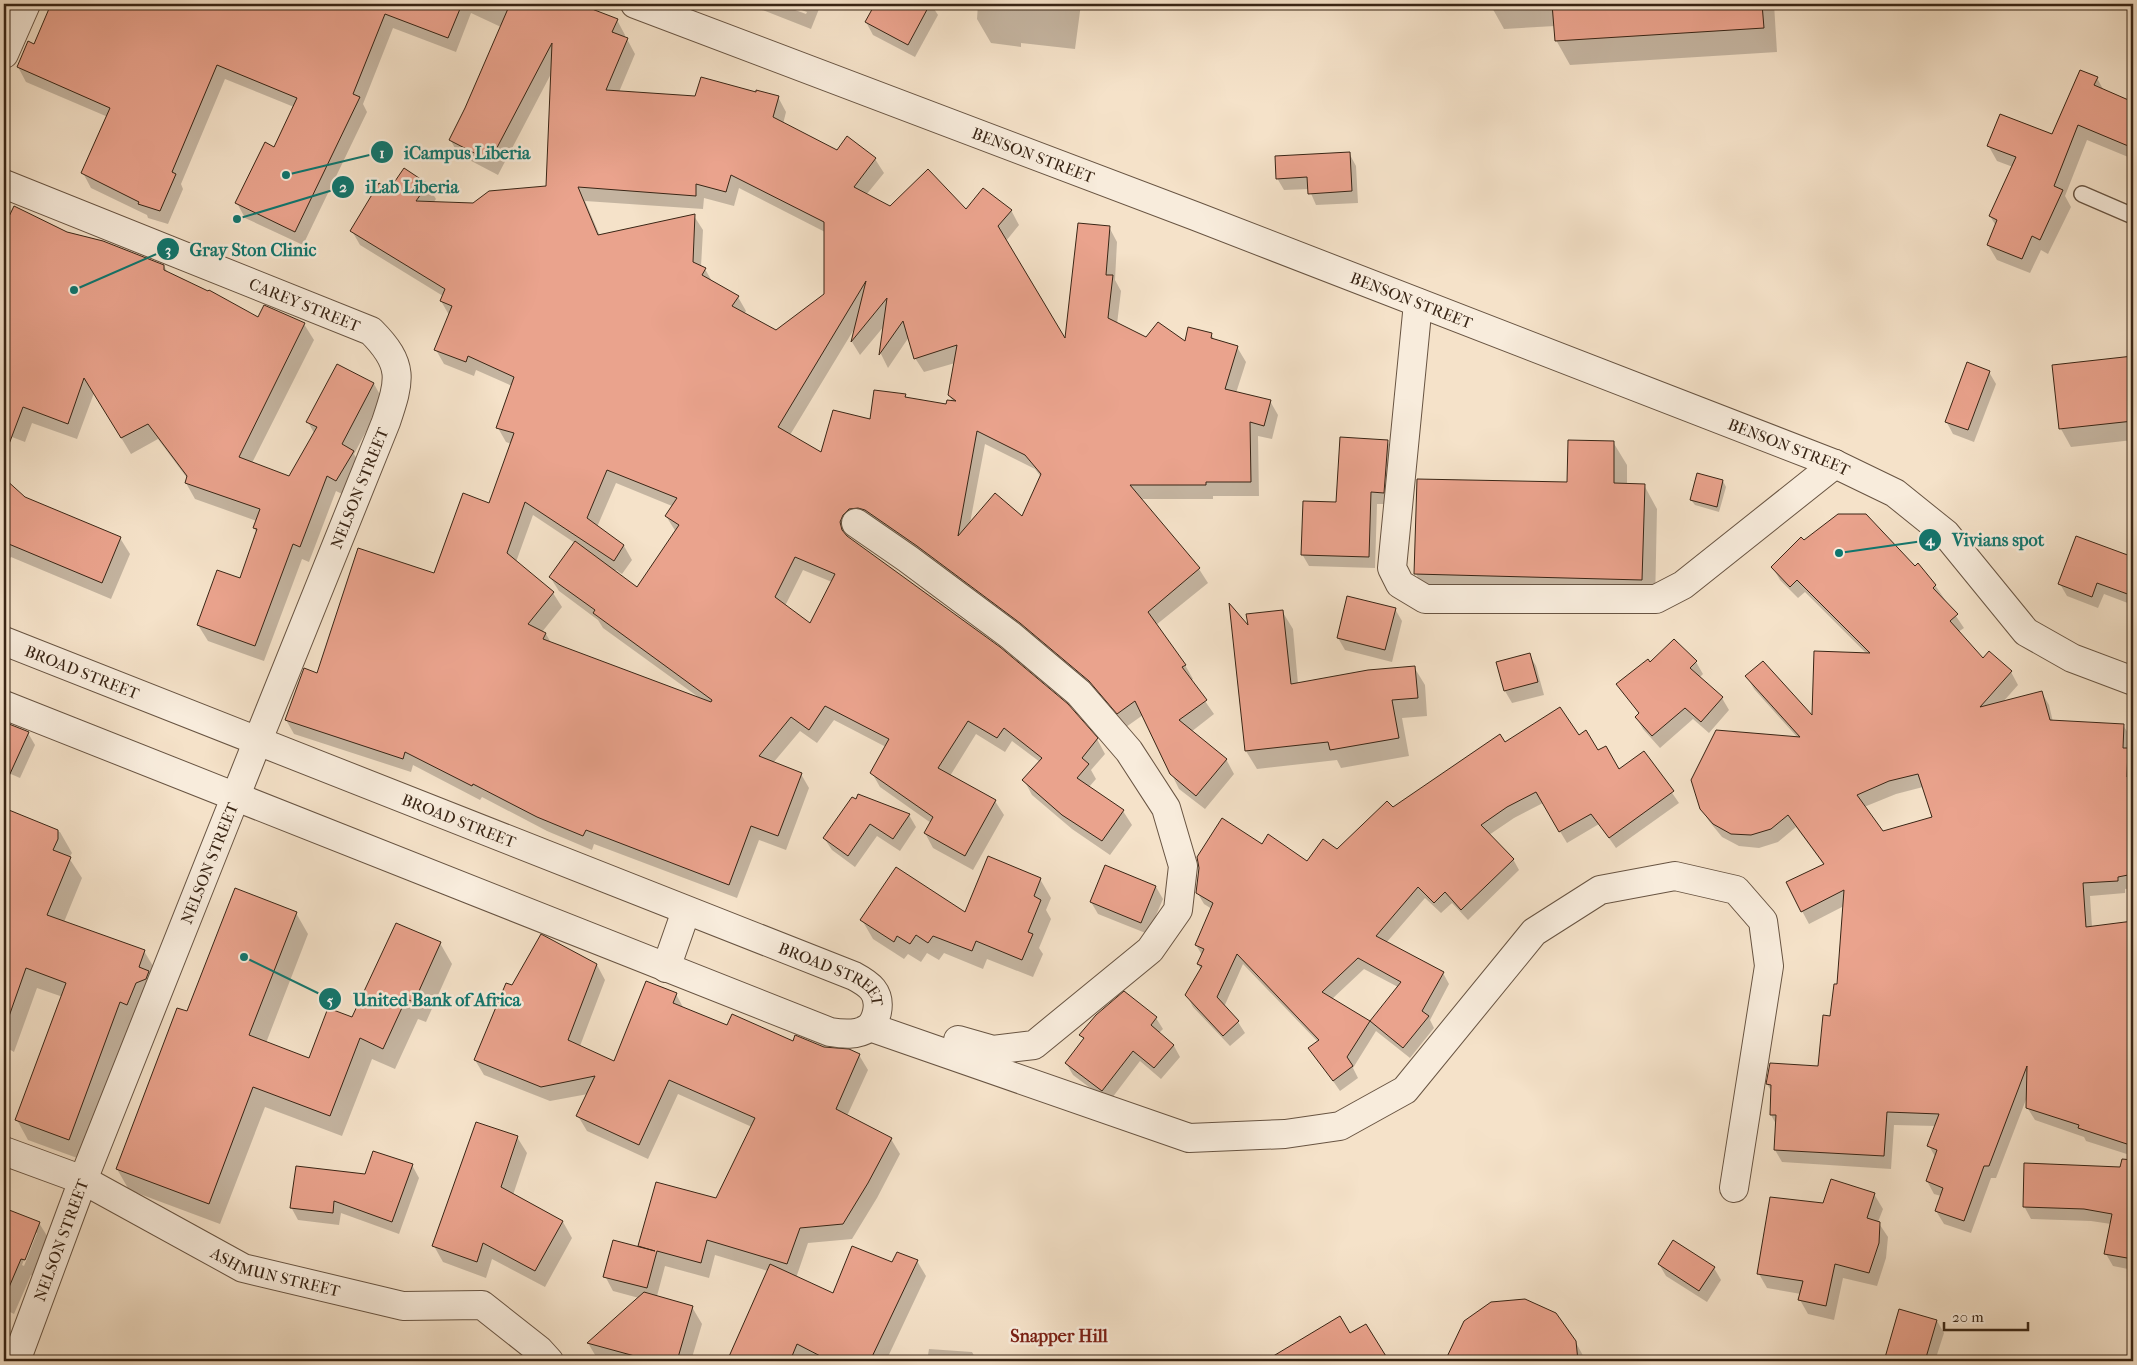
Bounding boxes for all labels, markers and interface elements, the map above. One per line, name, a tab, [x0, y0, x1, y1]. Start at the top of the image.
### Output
street label: BENSON STREET	[969, 123, 1097, 187]
callout: iCampus Liberia	[369, 136, 541, 169]
text: iCampus Liberia	[403, 143, 531, 164]
text: 1	[379, 144, 385, 162]
callout: iLab Liberia	[330, 170, 469, 203]
text: iLab Liberia	[364, 177, 459, 198]
text: 2	[339, 178, 347, 196]
callout: Gray Ston Clinic	[155, 233, 327, 266]
text: Gray Ston Clinic	[190, 240, 317, 261]
text: 3	[165, 241, 171, 259]
street label: BENSON STREET	[1348, 268, 1475, 333]
street label: CAREY STREET	[246, 274, 363, 336]
street label: BENSON STREET	[1725, 414, 1853, 480]
street label: NELSON STREET	[327, 425, 392, 551]
callout: Vivians spot	[1917, 523, 2054, 556]
text: Vivians spot	[1951, 530, 2045, 551]
text: 4	[1925, 531, 1936, 549]
street label: BROAD STREET	[22, 641, 142, 703]
street label: BROAD STREET	[399, 790, 519, 852]
street label: NELSON STREET	[177, 800, 242, 927]
street label: BROAD STREET	[776, 938, 887, 1008]
callout: United Bank of Africa	[318, 983, 531, 1016]
text: United Bank of Africa	[352, 990, 522, 1011]
text: 5	[327, 991, 334, 1009]
street label: NELSON STREET	[30, 1176, 93, 1304]
street label: ASHMUN STREET	[206, 1243, 342, 1301]
scale bar	[1944, 1300, 2028, 1332]
text: 20 m	[1952, 1308, 1984, 1326]
district label: Snapper Hill	[1010, 1326, 1109, 1347]

